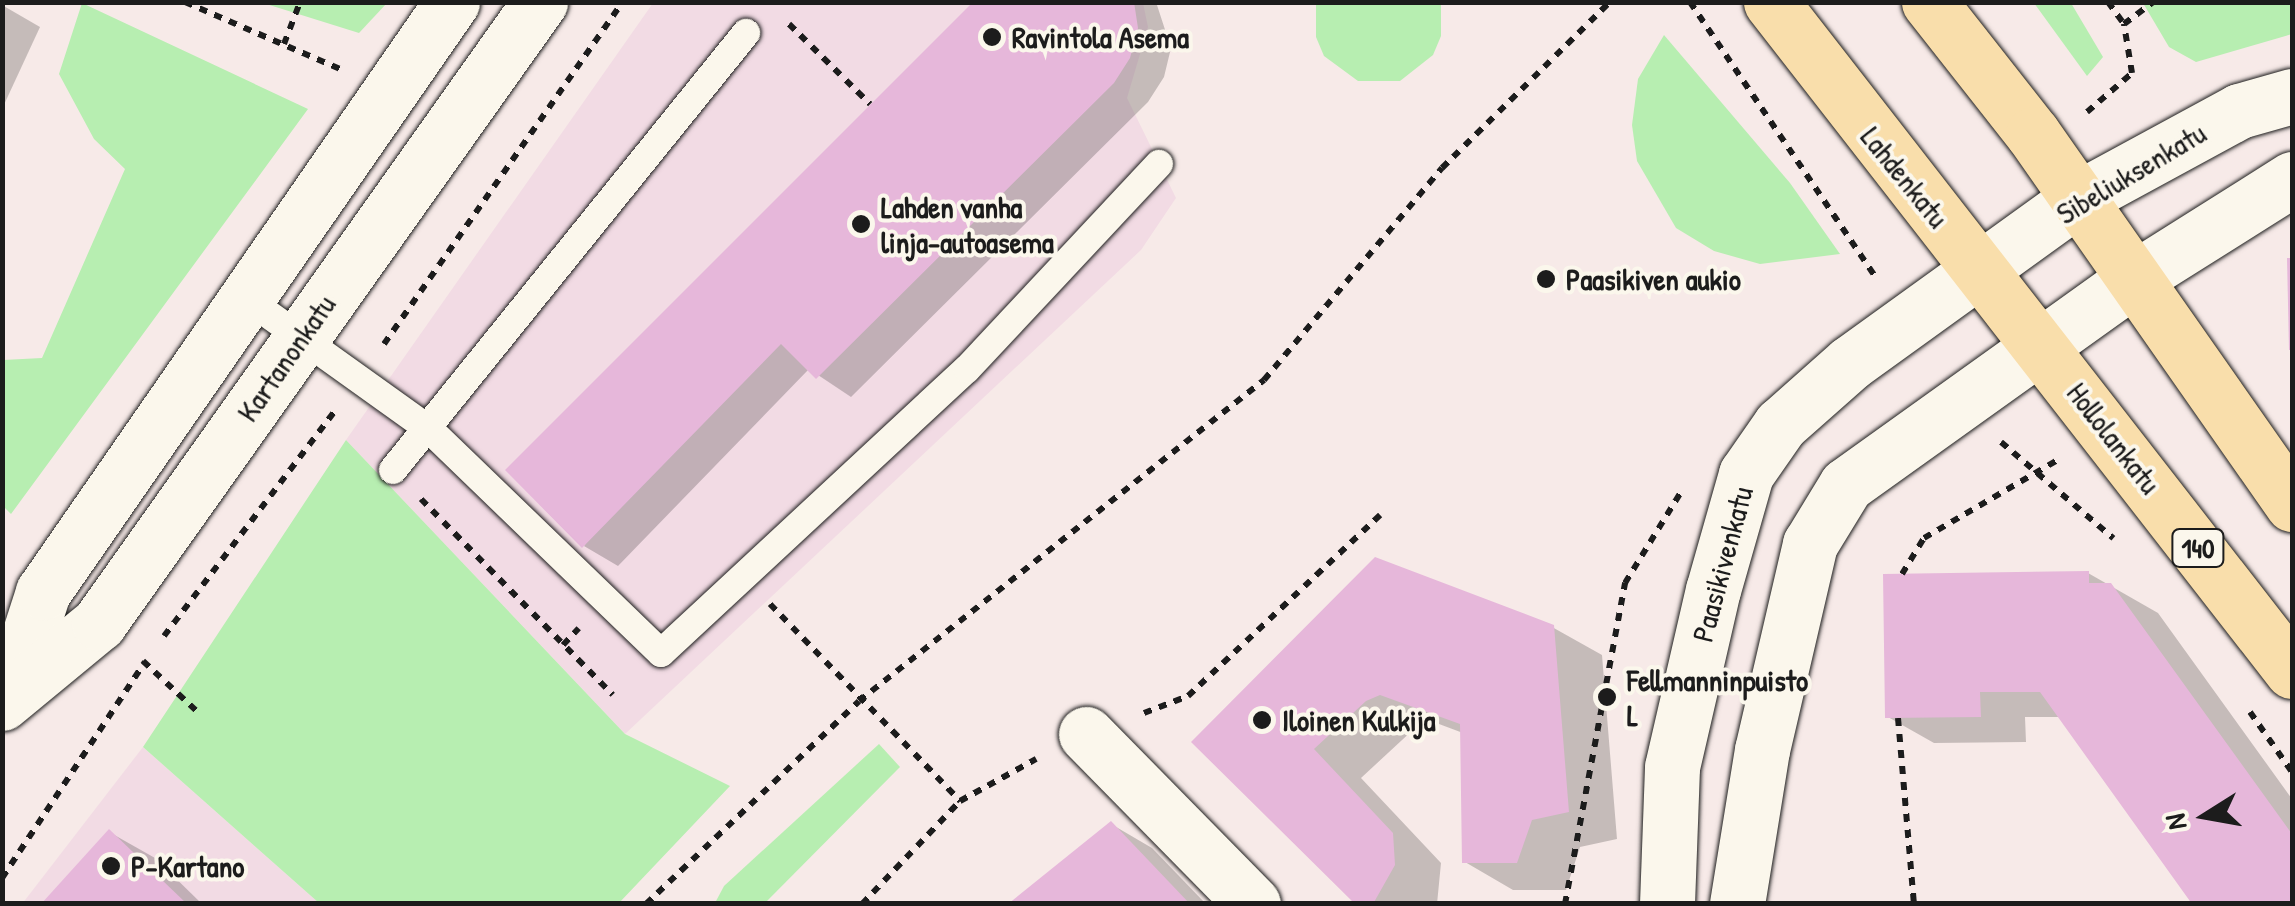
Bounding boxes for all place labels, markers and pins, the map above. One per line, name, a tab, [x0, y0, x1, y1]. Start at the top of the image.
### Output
place label: Ravintola Asema	[1012, 19, 1189, 55]
marker: Ravintola Asema	[981, 26, 1003, 48]
place label: Lahden vanha linja-autoasema	[881, 189, 1054, 260]
marker: Lahden vanha linja-autoasema	[850, 213, 872, 235]
place label: Paasikiven aukio	[1566, 261, 1741, 297]
marker: Paasikiven aukio	[1535, 268, 1557, 290]
place label: Fellmanninpuisto L	[1627, 662, 1808, 732]
marker: Fellmanninpuisto L	[1596, 686, 1618, 708]
place label: Iloinen Kulkija	[1282, 702, 1435, 738]
marker: Iloinen Kulkija	[1251, 709, 1273, 731]
place label: P-Kartano	[131, 848, 244, 884]
marker: P-Kartano	[100, 855, 122, 877]

